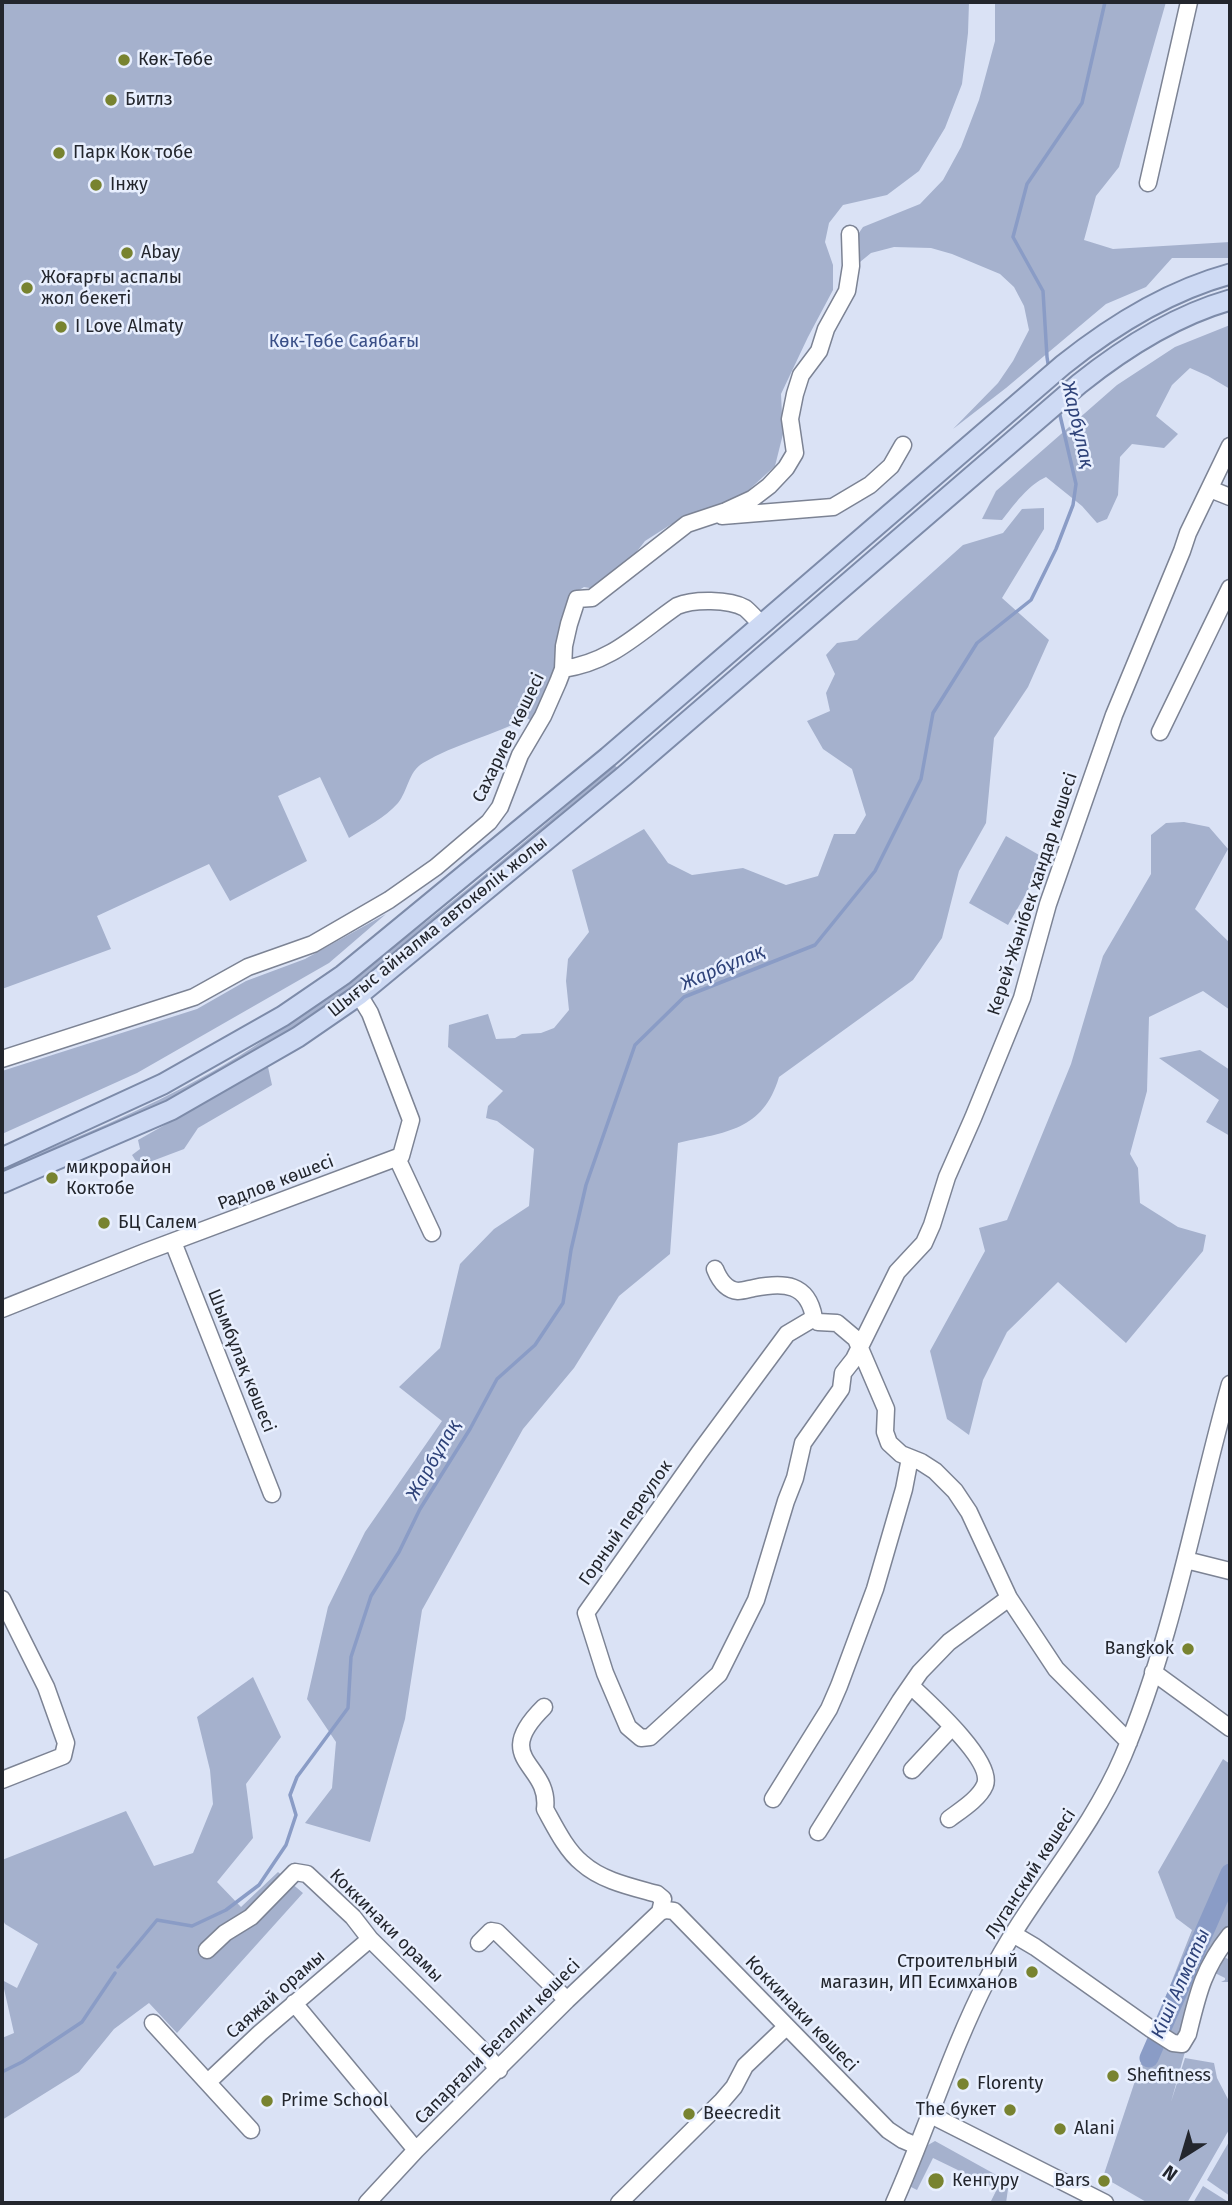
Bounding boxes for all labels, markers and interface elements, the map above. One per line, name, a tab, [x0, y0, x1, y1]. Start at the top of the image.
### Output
place label: Көк-Төбе	[138, 49, 213, 71]
marker: Көк-Төбе	[116, 52, 132, 68]
place label: Битлз	[125, 89, 173, 111]
marker: Битлз	[103, 92, 119, 108]
place label: Парк Кок тобе	[73, 142, 193, 164]
marker: Парк Кок тобе	[51, 145, 67, 161]
place label: Інжу	[110, 174, 148, 196]
marker: Інжу	[88, 177, 104, 193]
place label: Abay	[141, 242, 180, 264]
marker: Abay	[119, 245, 135, 261]
place label: Жоғарғы аспалы жол бекеті	[41, 267, 182, 310]
marker: Жоғарғы аспалы жол бекеті	[19, 280, 35, 296]
place label: I Love Almaty	[75, 316, 183, 338]
marker: I Love Almaty	[53, 319, 69, 335]
park label: Көк-Төбе Саябағы	[269, 331, 419, 353]
water label: Жарбұлақ	[1056, 379, 1098, 471]
street label: Сахариев көшесі	[468, 670, 550, 806]
street label: Керей-Жәнібек хандар көшесі	[983, 770, 1083, 1018]
street label: Шығыс айналма автокөлік жолы	[324, 832, 552, 1022]
water label: Жарбұлақ	[678, 940, 768, 996]
street label: Радлов көшесі	[215, 1151, 337, 1215]
place label: микрорайон Коктобе	[66, 1157, 172, 1200]
marker: микрорайон Коктобе	[44, 1170, 60, 1186]
place label: БЦ Салем	[118, 1212, 197, 1234]
marker: БЦ Салем	[96, 1215, 112, 1231]
street label: Шымбұлақ көшесі	[202, 1286, 280, 1436]
water label: Жарбұлақ	[402, 1416, 466, 1504]
street label: Горный переулок	[575, 1456, 677, 1590]
place label: Bangkok	[1105, 1638, 1174, 1660]
marker: Bangkok	[1180, 1641, 1196, 1657]
street label: Луганский көшесі	[981, 1805, 1081, 1943]
street label: Коккинаки орамы	[325, 1865, 447, 1987]
water label: Кіші Алматы	[1147, 1926, 1215, 2042]
street label: Саяжай орамы	[222, 1946, 330, 2044]
street label: Коккинаки көшесі	[740, 1951, 862, 2077]
place label: Строительный магазин, ИП Есимханов	[820, 1951, 1018, 1994]
street label: Сапарғали Бегалин көшесі	[411, 1955, 585, 2129]
marker: Строительный магазин, ИП Есимханов	[1024, 1964, 1040, 1980]
place label: Shefitness	[1127, 2065, 1211, 2087]
marker: Shefitness	[1105, 2068, 1121, 2084]
place label: Florenty	[977, 2073, 1043, 2095]
marker: Florenty	[955, 2076, 971, 2092]
place label: Prime School	[281, 2090, 388, 2112]
marker: Prime School	[259, 2093, 275, 2109]
place label: The букет	[916, 2099, 996, 2121]
marker: The букет	[1002, 2102, 1018, 2118]
place label: Beecredit	[703, 2103, 781, 2125]
marker: Beecredit	[681, 2106, 697, 2122]
place label: Alani	[1074, 2118, 1115, 2140]
marker: Alani	[1052, 2121, 1068, 2137]
north arrow	[1148, 2121, 1218, 2191]
text: N	[1158, 2160, 1182, 2186]
place label: Кенгуру	[952, 2170, 1019, 2192]
place label: Bars	[1054, 2170, 1090, 2192]
marker: Кенгуру	[926, 2171, 946, 2191]
marker: Bars	[1096, 2173, 1112, 2189]

